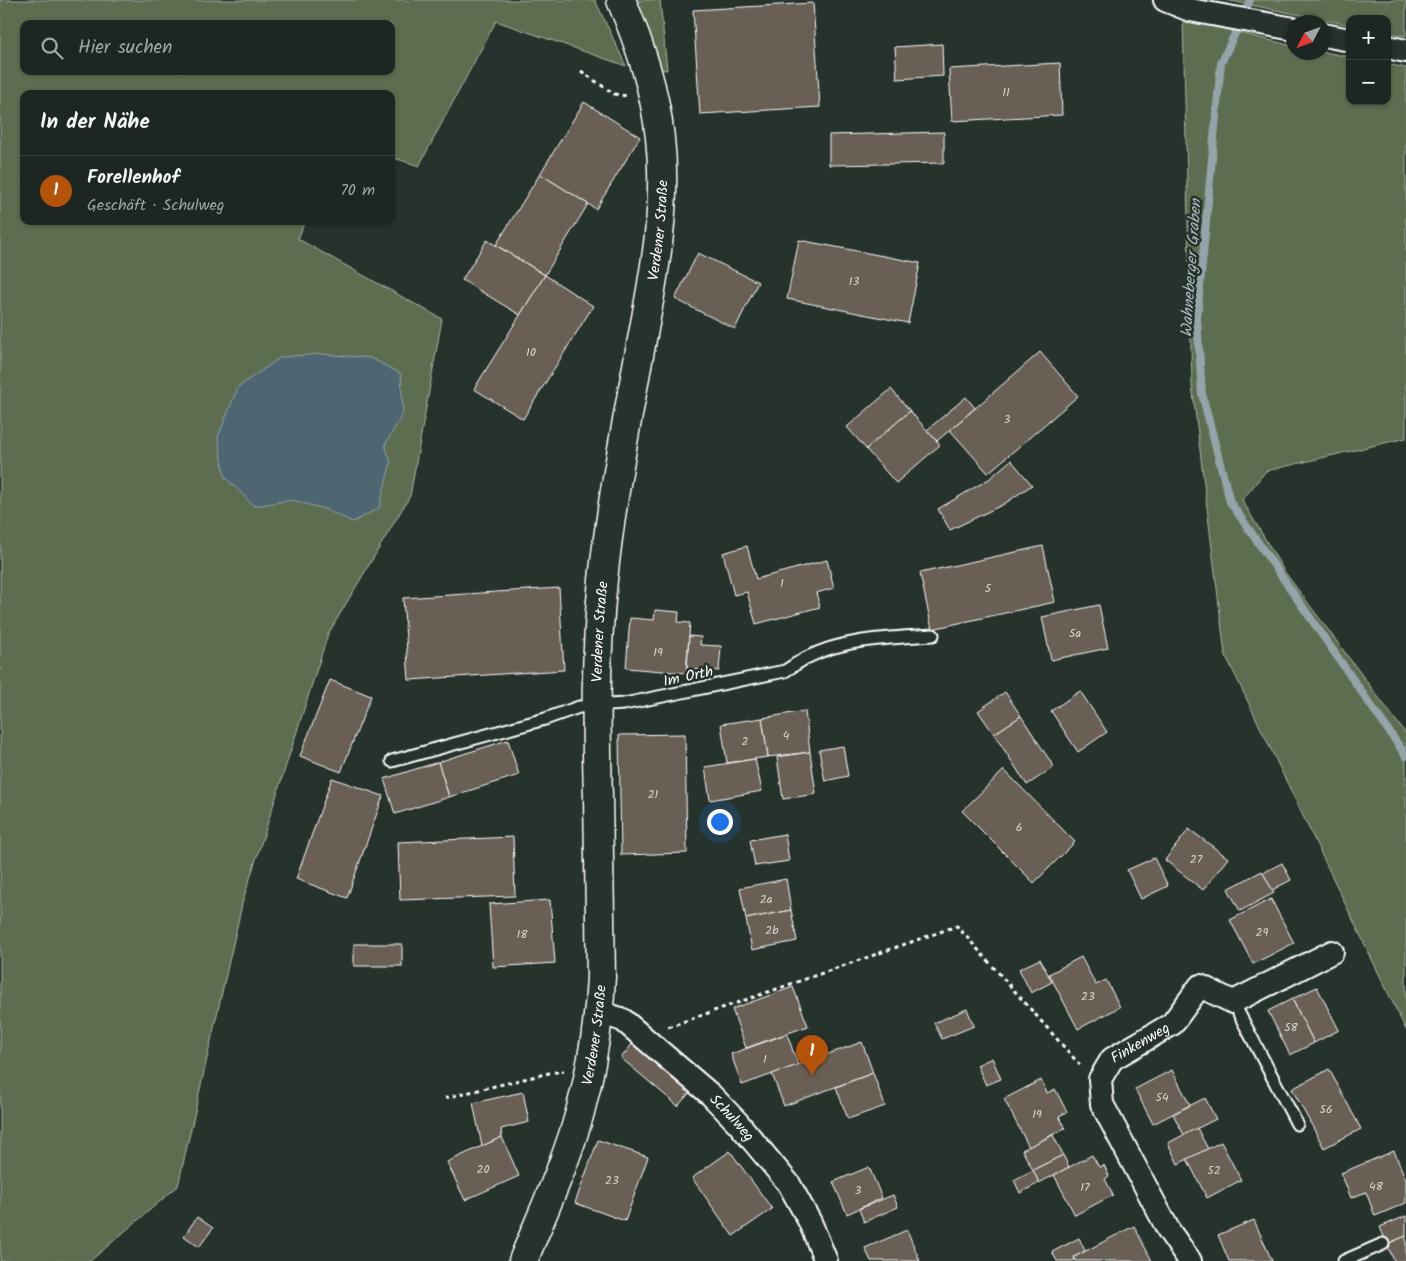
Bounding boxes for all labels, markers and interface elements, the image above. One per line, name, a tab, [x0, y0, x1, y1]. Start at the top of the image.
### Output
north arrow	[1286, 15, 1331, 60]
map controls	[1346, 15, 1391, 105]
button: +	[1346, 15, 1391, 60]
search box	[20, 20, 395, 75]
text: Hier suchen	[78, 33, 172, 63]
icon: search	[38, 34, 66, 62]
button: −	[1346, 60, 1391, 105]
house number: 11	[1002, 83, 1010, 102]
text: In der Nähe	[40, 106, 150, 139]
text: Forellenhof	[87, 163, 180, 193]
text: 1	[54, 178, 58, 203]
text: 70 m	[340, 178, 375, 203]
street label: Verdener Straße	[642, 180, 675, 283]
text: Geschäft · Schulweg	[87, 193, 224, 218]
water label: Wahneberger Graben	[1174, 197, 1209, 338]
house number: 13	[849, 272, 859, 291]
house number: 10	[526, 343, 536, 362]
house number: 3	[1004, 410, 1011, 429]
house number: 1	[780, 574, 784, 593]
house number: 5	[985, 579, 993, 598]
street label: Verdener Straße	[586, 580, 616, 682]
house number: 5a	[1069, 624, 1081, 643]
house number: 19	[653, 643, 663, 662]
street label: Im Orth	[661, 660, 715, 694]
house number: 4	[783, 726, 790, 745]
house number: 2	[742, 732, 749, 751]
house number: 21	[648, 785, 659, 804]
your location	[707, 809, 733, 835]
house number: 6	[1016, 818, 1022, 837]
house number: 27	[1190, 850, 1203, 869]
house number: 2a	[760, 890, 773, 909]
house number: 2b	[765, 921, 779, 940]
house number: 29	[1256, 923, 1269, 942]
house number: 18	[517, 925, 528, 944]
street label: Verdener Straße	[576, 984, 614, 1088]
house number: 23	[1081, 987, 1095, 1006]
street label: Finkenweg	[1106, 1017, 1175, 1070]
house number: 58	[1284, 1018, 1299, 1037]
pin: 1	[796, 1035, 828, 1076]
house number: 1	[763, 1050, 767, 1069]
house number: 54	[1155, 1088, 1169, 1107]
street label: Schulweg	[703, 1089, 760, 1147]
house number: 56	[1319, 1100, 1333, 1119]
house number: 19	[1032, 1105, 1042, 1124]
house number: 20	[477, 1160, 489, 1179]
house number: 52	[1207, 1161, 1221, 1180]
house number: 23	[605, 1171, 619, 1190]
house number: 48	[1369, 1177, 1384, 1196]
house number: 17	[1080, 1178, 1090, 1197]
house number: 3	[855, 1181, 862, 1200]

